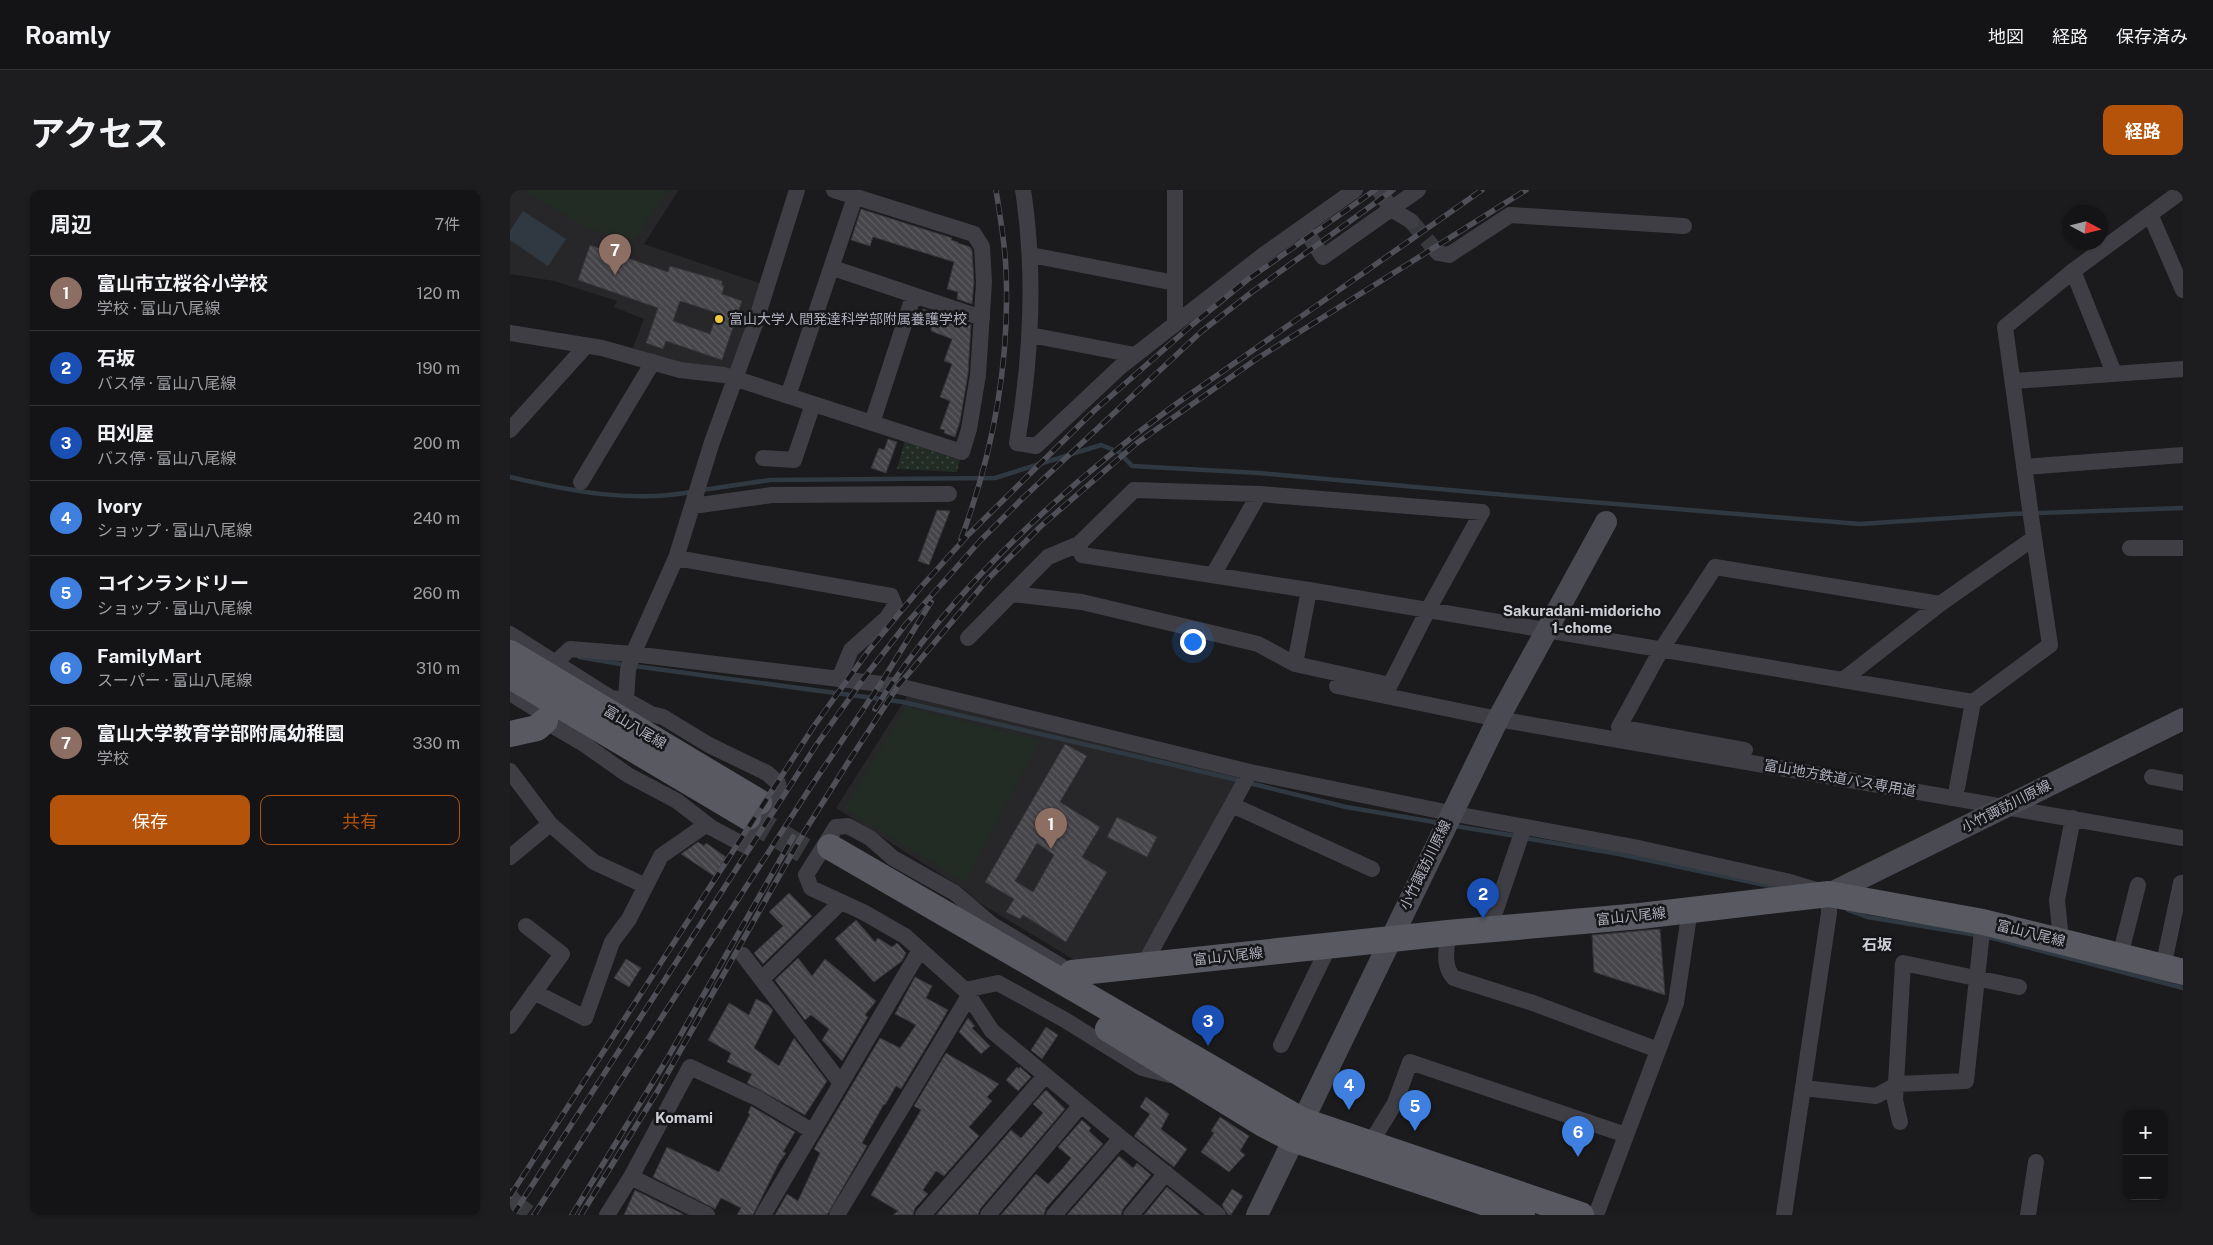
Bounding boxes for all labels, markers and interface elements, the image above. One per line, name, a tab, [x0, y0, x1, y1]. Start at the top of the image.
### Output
text: Roamly	[25, 21, 111, 49]
text: 地図	[1988, 26, 2024, 47]
text: 経路	[2052, 26, 2088, 47]
text: 保存済み	[2116, 26, 2188, 47]
button: 経路	[2103, 105, 2183, 155]
text: アクセス	[30, 113, 168, 154]
north arrow	[2063, 205, 2108, 250]
text: 周辺	[50, 212, 92, 237]
text: 7件	[434, 215, 460, 234]
pin: 7	[599, 234, 631, 275]
text: 富山市立桜谷小学校	[97, 272, 268, 294]
text: 1	[63, 284, 69, 303]
text: 120 m	[416, 284, 460, 303]
text: 学校 · 富山八尾線	[97, 299, 220, 318]
place label: 富山大学人間発達科学部附属養護学校	[729, 311, 967, 327]
marker: 富山大学人間発達科学部附属養護学校	[713, 313, 725, 325]
text: 石坂	[97, 347, 135, 369]
text: 2	[61, 359, 71, 378]
text: 190 m	[416, 359, 460, 378]
text: バス停 · 富山八尾線	[97, 374, 236, 393]
text: 田刈屋	[97, 422, 154, 444]
text: 3	[61, 434, 71, 453]
text: 200 m	[413, 434, 460, 453]
text: バス停 · 富山八尾線	[97, 449, 236, 468]
text: Ivory	[97, 495, 142, 517]
text: 4	[61, 509, 71, 528]
text: 240 m	[413, 509, 460, 528]
text: ショップ · 富山八尾線	[97, 521, 252, 540]
text: コインランドリー	[97, 572, 249, 594]
text: 5	[61, 584, 71, 603]
text: 260 m	[413, 584, 460, 603]
text: ショップ · 富山八尾線	[97, 599, 252, 618]
district label: Sakuradani-midoricho 1-chome	[1503, 602, 1662, 636]
your location	[1180, 629, 1206, 655]
text: FamilyMart	[97, 645, 202, 667]
text: 6	[61, 659, 71, 678]
text: 310 m	[416, 659, 460, 678]
text: スーパー · 富山八尾線	[97, 671, 252, 690]
street label: 富山八尾線	[601, 702, 669, 752]
text: 富山大学教育学部附属幼稚園	[97, 722, 344, 744]
text: 7	[61, 734, 71, 753]
text: 330 m	[413, 734, 460, 753]
text: 学校	[97, 749, 129, 768]
street label: 富山地方鉄道バス専用道	[1763, 757, 1917, 799]
street label: 小竹諏訪川原線	[1959, 777, 2053, 835]
button: 保存	[50, 795, 250, 845]
button: 共有	[260, 795, 460, 845]
pin: 1	[1035, 808, 1067, 849]
street label: 小竹諏訪川原線	[1396, 817, 1454, 913]
pin: 2	[1467, 878, 1499, 919]
street label: 富山八尾線	[1595, 904, 1667, 928]
street label: 富山八尾線	[1995, 917, 2067, 949]
district label: 石坂	[1862, 936, 1892, 953]
street label: 富山八尾線	[1192, 944, 1264, 968]
pin: 3	[1192, 1005, 1224, 1046]
pin: 4	[1333, 1069, 1365, 1110]
pin: 5	[1399, 1090, 1431, 1131]
district label: Komami	[655, 1109, 713, 1126]
map controls	[2123, 1110, 2168, 1200]
button: +	[2123, 1110, 2168, 1155]
pin: 6	[1562, 1116, 1594, 1157]
button: −	[2123, 1155, 2168, 1200]

